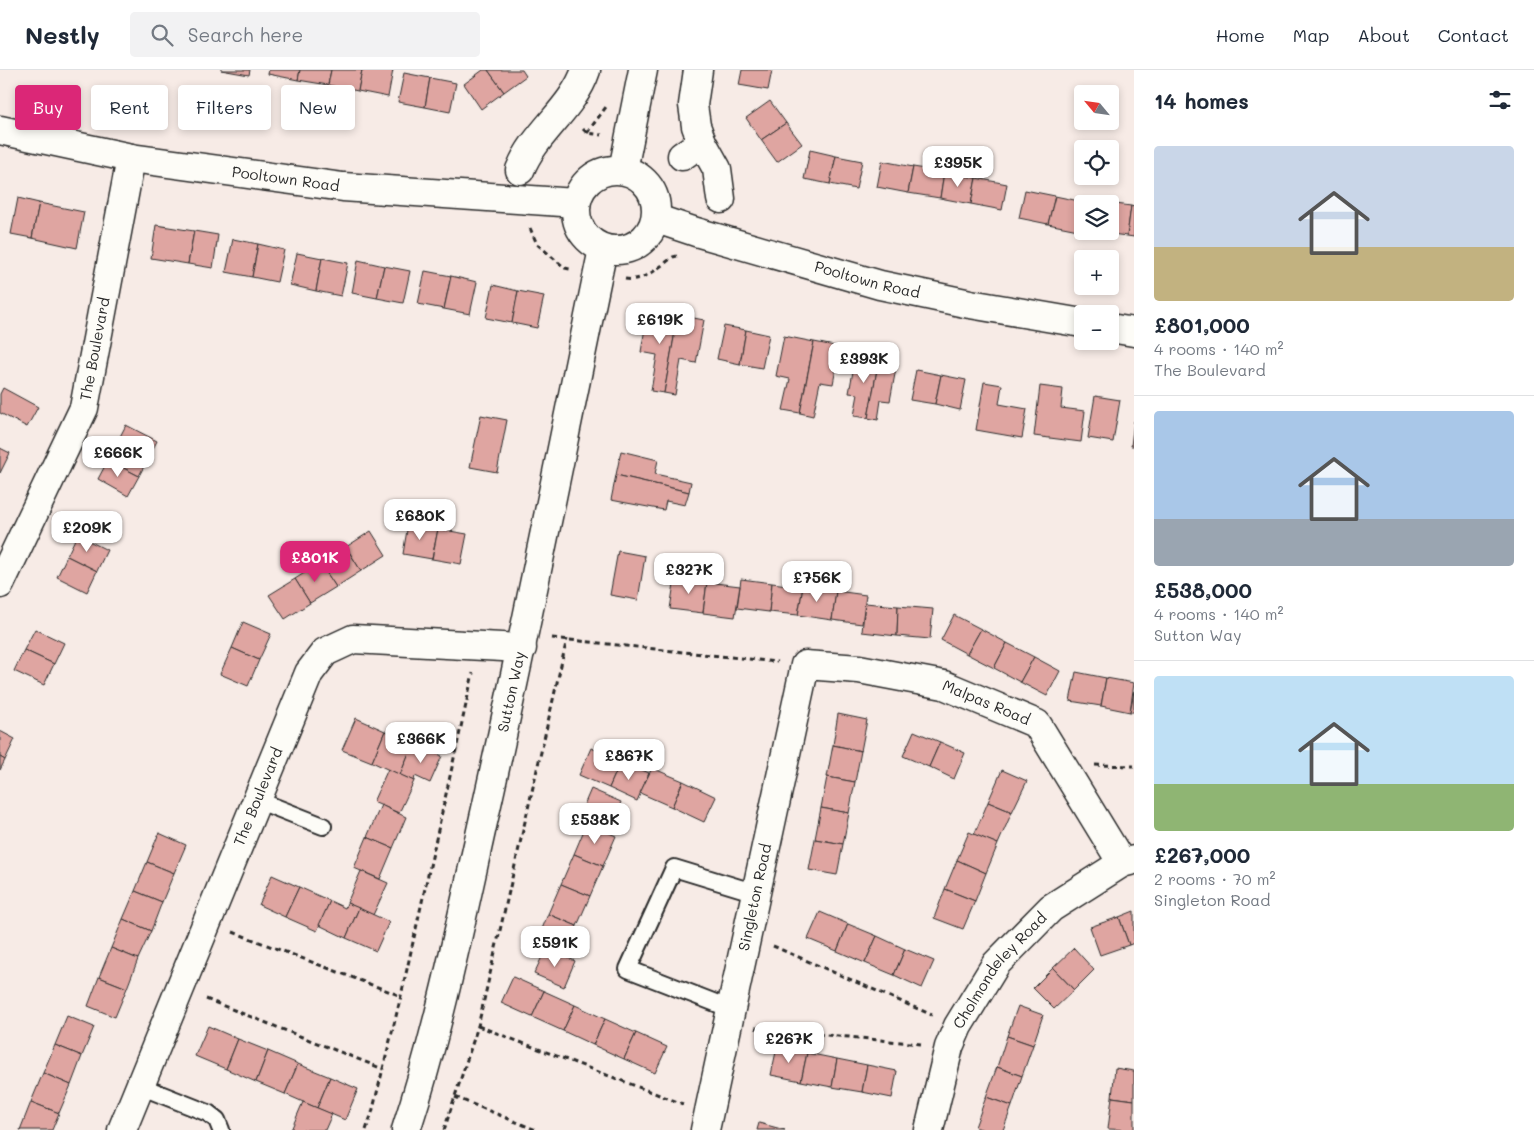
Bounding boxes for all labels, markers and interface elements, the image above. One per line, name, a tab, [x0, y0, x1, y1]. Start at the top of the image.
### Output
search box	[130, 12, 480, 57]
text: Nestly	[25, 19, 100, 50]
icon: search	[148, 21, 176, 49]
text: Search here	[188, 22, 303, 47]
text: Home	[1216, 23, 1265, 47]
text: Map	[1293, 23, 1329, 47]
text: About	[1357, 23, 1410, 47]
text: Contact	[1438, 23, 1509, 47]
chip: Buy	[15, 85, 81, 130]
chip: Rent	[91, 85, 168, 130]
chip: Filters	[178, 85, 271, 130]
chip: New	[281, 85, 355, 130]
north arrow	[1074, 85, 1119, 130]
map controls	[1074, 85, 1119, 350]
icon: filters	[1486, 86, 1514, 114]
text: 14 homes	[1154, 87, 1249, 114]
button: locate	[1074, 140, 1119, 185]
pin: £395K	[923, 146, 993, 188]
text: £395K	[933, 151, 983, 172]
street label: Pooltown Road	[231, 161, 341, 195]
icon: home	[1289, 178, 1379, 268]
button: layers	[1074, 195, 1119, 240]
button: +	[1074, 250, 1119, 295]
street label: Pooltown Road	[812, 256, 922, 302]
street label: The Boulevard	[75, 296, 114, 402]
pin: £619K	[625, 302, 695, 345]
button: −	[1074, 305, 1119, 350]
text: £619K	[637, 308, 683, 329]
text: £801,000	[1154, 311, 1250, 338]
text: 4 rooms · 140 m²	[1154, 338, 1284, 359]
pin: £393K	[829, 342, 899, 384]
text: £393K	[839, 347, 889, 368]
text: The Boulevard	[1154, 359, 1266, 380]
pin: £666K	[83, 436, 153, 478]
text: £666K	[93, 441, 143, 462]
icon: home	[1289, 444, 1379, 534]
pin: £680K	[385, 498, 455, 541]
text: £680K	[395, 504, 445, 525]
pin: £209K	[52, 510, 122, 553]
text: £209K	[62, 516, 112, 537]
pin: £801K	[280, 540, 350, 583]
text: £801K	[291, 546, 339, 567]
pin: £327K	[654, 552, 724, 595]
text: £327K	[665, 558, 713, 579]
pin: £756K	[782, 560, 852, 603]
text: £756K	[793, 566, 841, 587]
text: £538,000	[1154, 576, 1252, 603]
text: 4 rooms · 140 m²	[1154, 603, 1284, 624]
text: Sutton Way	[1154, 624, 1242, 645]
street label: Sutton Way	[492, 649, 529, 734]
street label: Malpas Road	[940, 675, 1033, 729]
icon: home	[1289, 709, 1379, 799]
pin: £366K	[386, 722, 456, 764]
text: £366K	[396, 727, 446, 748]
pin: £867K	[594, 738, 664, 781]
street label: The Boulevard	[228, 744, 287, 849]
text: £867K	[605, 744, 654, 765]
pin: £538K	[560, 802, 630, 845]
text: £538K	[570, 808, 620, 829]
text: £267,000	[1154, 841, 1250, 868]
street label: Singleton Road	[733, 842, 775, 953]
text: 2 rooms · 70 m²	[1154, 868, 1275, 889]
text: Singleton Road	[1154, 889, 1270, 910]
street label: Cholmondeley Road	[948, 907, 1050, 1032]
pin: £591K	[520, 926, 590, 968]
text: £591K	[532, 931, 578, 952]
pin: £267K	[754, 1022, 824, 1064]
text: £267K	[765, 1027, 813, 1048]

